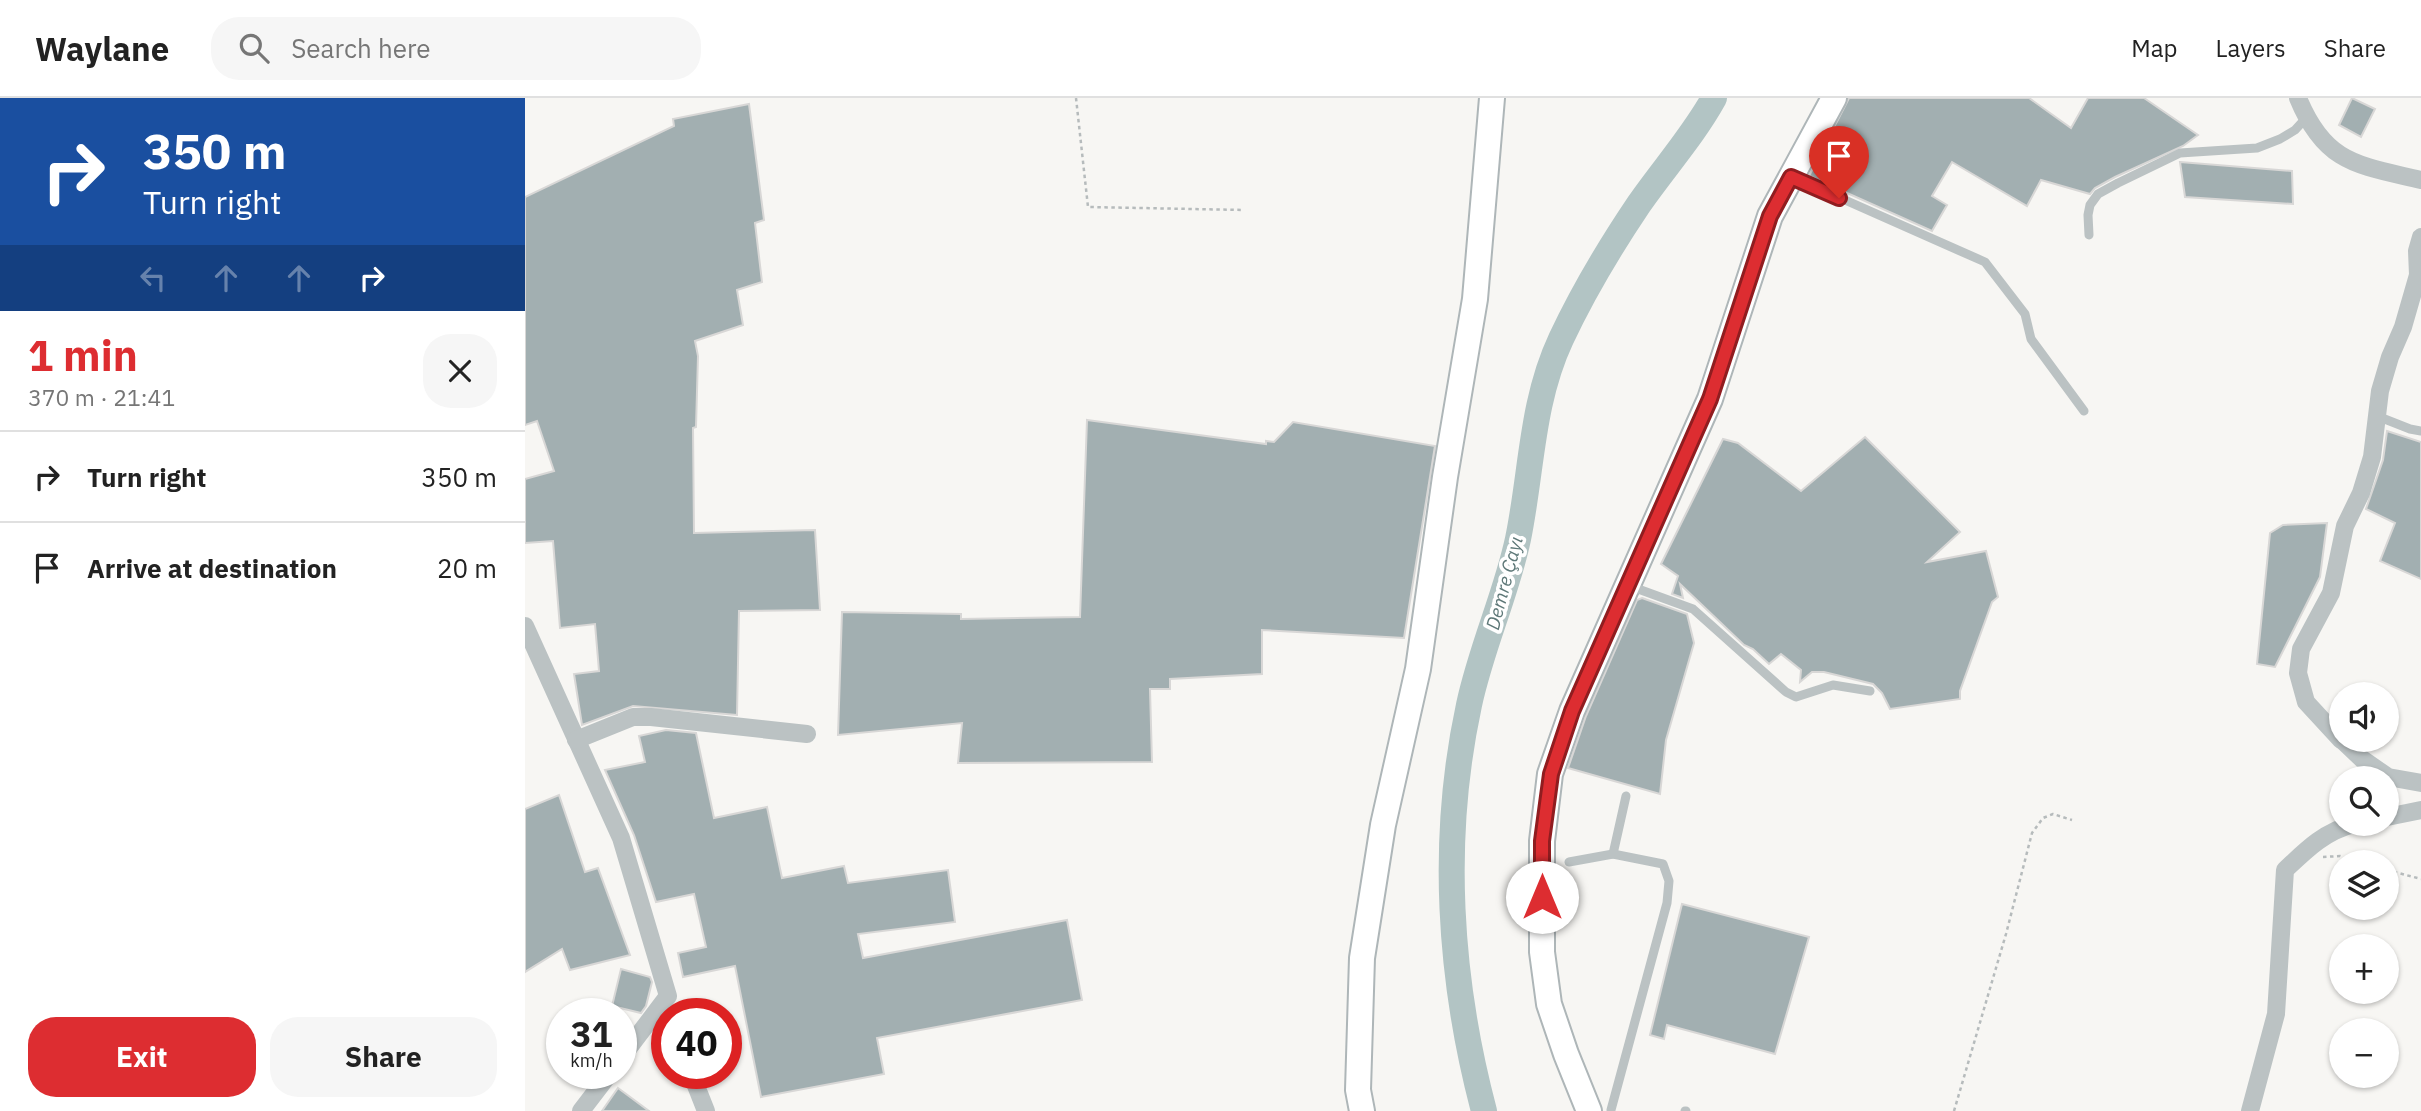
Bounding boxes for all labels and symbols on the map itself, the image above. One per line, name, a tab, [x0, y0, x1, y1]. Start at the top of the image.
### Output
pin	[1809, 126, 1869, 198]
water label: Demre Çayı	[1480, 534, 1528, 632]
position arrow	[1505, 860, 1579, 934]
speed limit sign: 40	[651, 998, 742, 1089]

